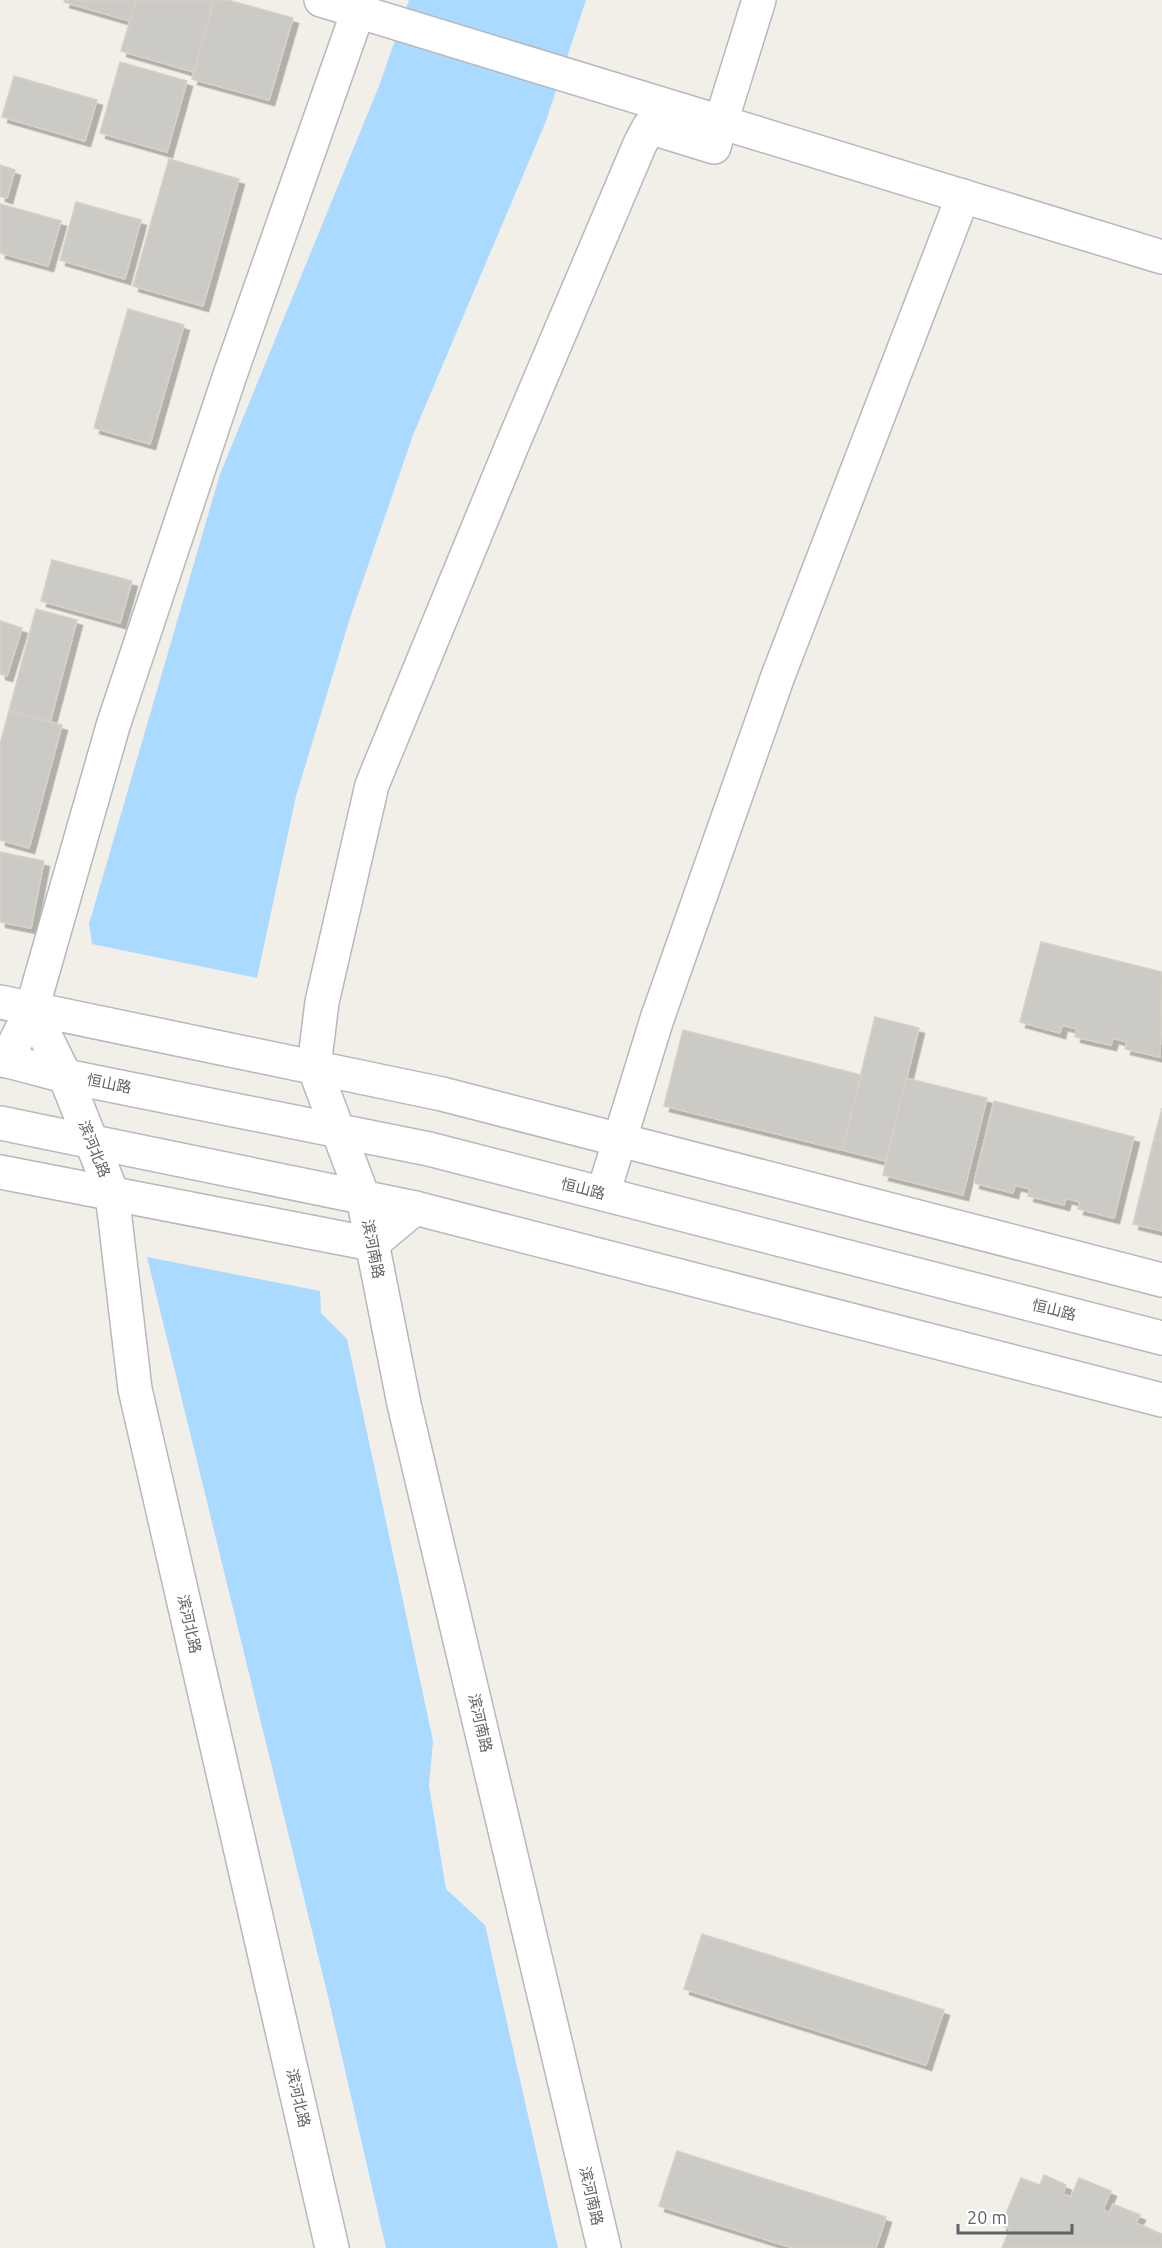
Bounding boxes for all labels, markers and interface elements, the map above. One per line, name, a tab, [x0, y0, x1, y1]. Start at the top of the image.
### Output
street label: 恒山路	[85, 1071, 133, 1096]
street label: 滨河北路	[75, 1118, 114, 1180]
street label: 恒山路	[559, 1175, 607, 1202]
street label: 滨河南路	[359, 1218, 388, 1280]
street label: 恒山路	[1030, 1296, 1078, 1323]
street label: 滨河北路	[174, 1593, 205, 1655]
street label: 滨河南路	[465, 1692, 496, 1754]
street label: 滨河北路	[283, 2067, 314, 2129]
street label: 滨河南路	[576, 2165, 607, 2227]
scale bar	[958, 2197, 1072, 2235]
text: 20 m	[967, 2207, 1007, 2227]

